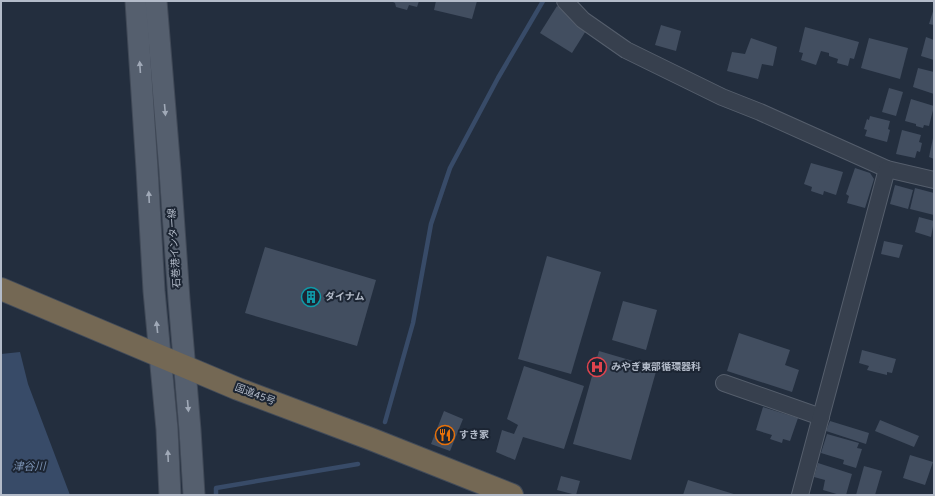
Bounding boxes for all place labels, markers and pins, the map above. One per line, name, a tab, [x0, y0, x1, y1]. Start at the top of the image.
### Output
building icon: ダイナム	[300, 286, 322, 308]
place label: ダイナム	[325, 291, 365, 304]
hospital icon: みやぎ東部循環器科	[586, 356, 608, 378]
place label: みやぎ東部循環器科	[611, 361, 701, 374]
restaurant icon: すき家	[434, 424, 456, 446]
place label: すき家	[459, 429, 489, 442]

